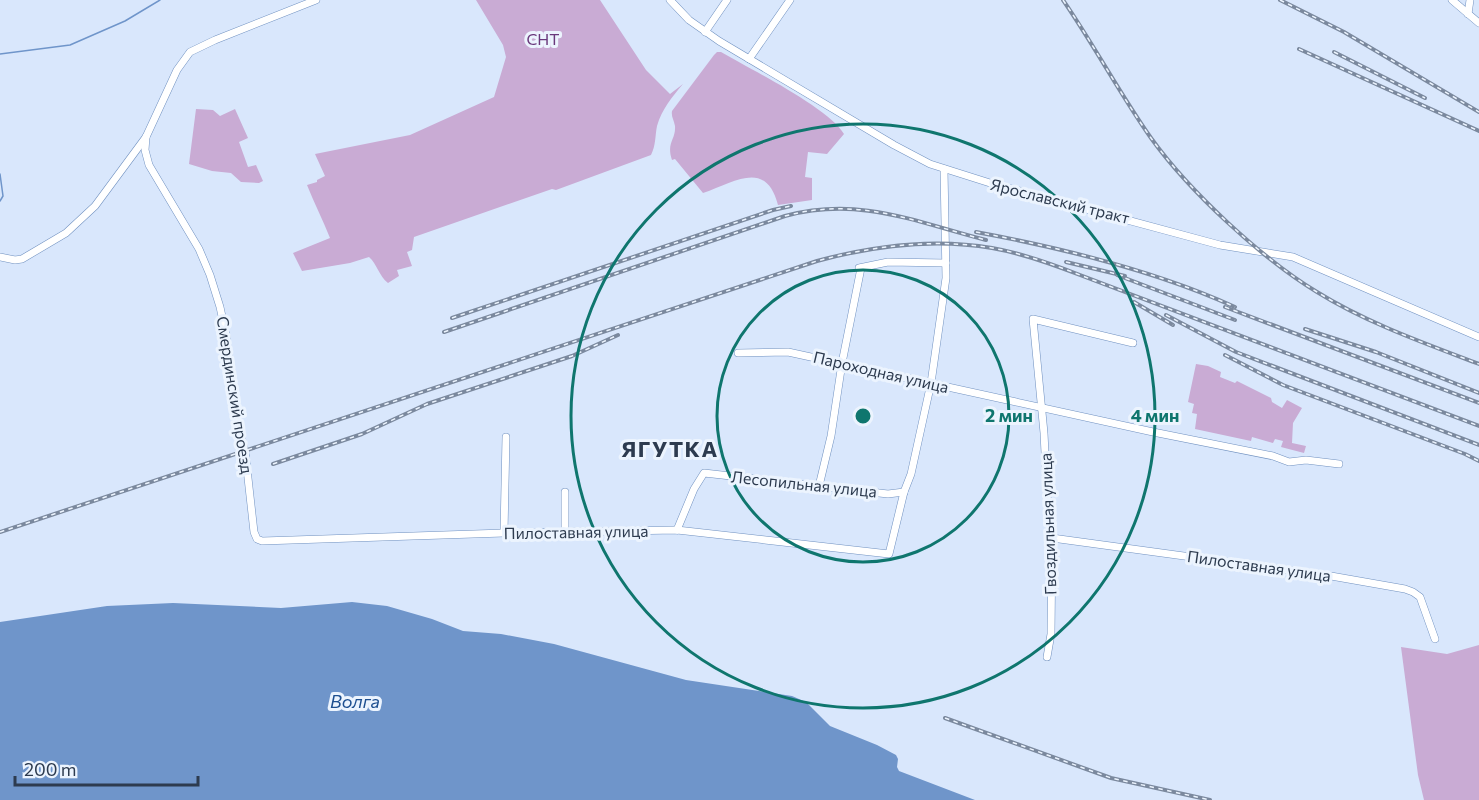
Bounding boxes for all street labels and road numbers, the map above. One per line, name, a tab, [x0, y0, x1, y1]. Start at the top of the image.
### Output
street label: Ярославский тракт	[989, 174, 1132, 227]
street label: Смердинский проезд	[214, 315, 257, 476]
street label: Пароходная улица	[812, 347, 951, 396]
street label: Гвоздильная улица	[1036, 453, 1059, 595]
street label: Лесопильная улица	[730, 466, 878, 501]
street label: Пилоставная улица	[503, 521, 649, 542]
street label: Пилоставная улица	[1186, 546, 1332, 585]

